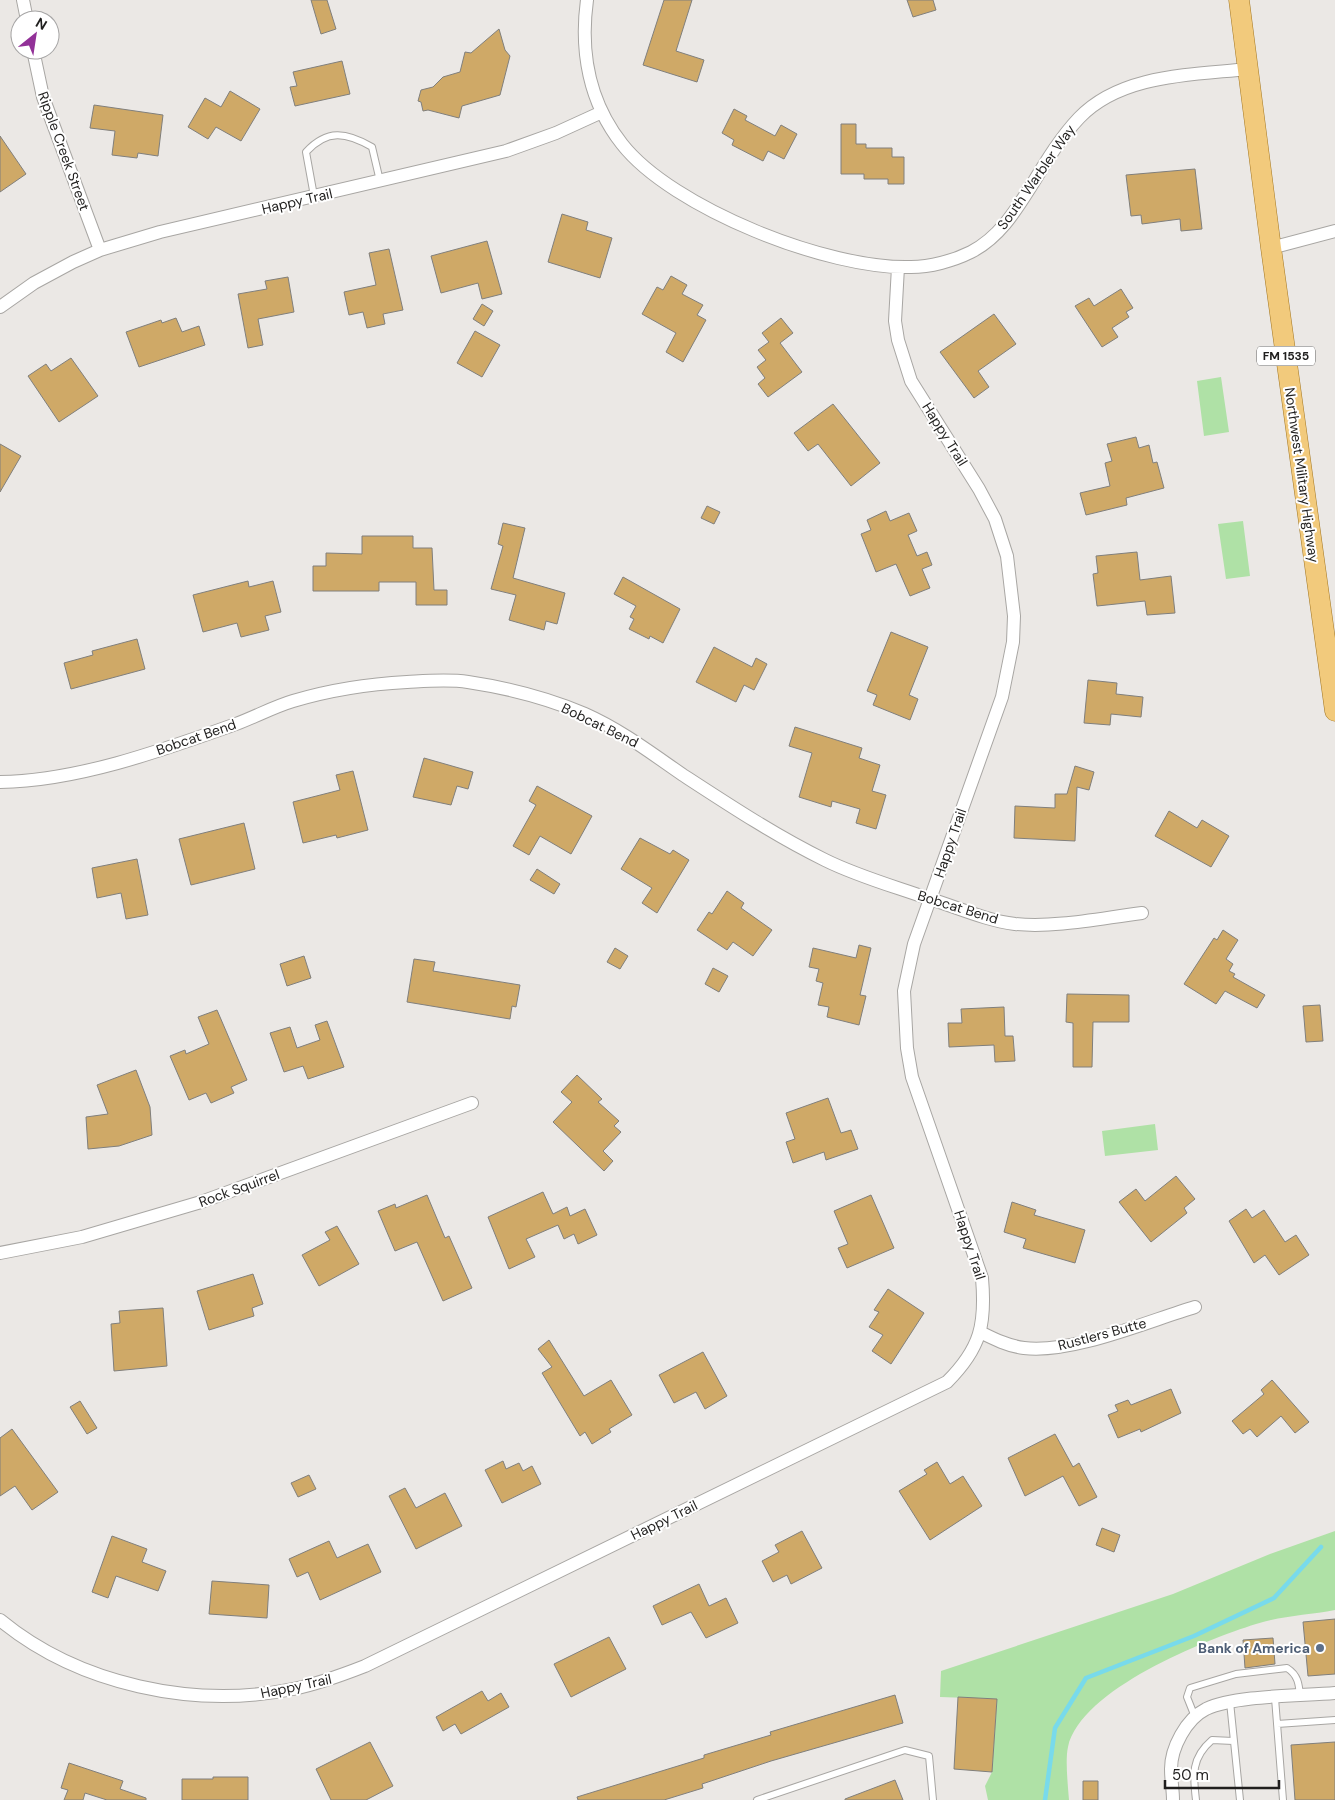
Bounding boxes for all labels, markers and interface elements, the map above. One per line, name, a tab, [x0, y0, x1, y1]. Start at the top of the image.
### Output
north arrow	[10, 10, 60, 60]
text: N	[33, 13, 50, 34]
street label: Ripple Creek Street	[34, 89, 94, 213]
street label: South Warbler Way	[993, 121, 1079, 233]
street label: Happy Trail	[260, 184, 334, 218]
road number: FM 1535	[1257, 346, 1315, 366]
street label: Northwest Military Highway	[1281, 386, 1323, 564]
street label: Happy Trail	[918, 399, 972, 469]
street label: Bobcat Bend	[559, 699, 641, 751]
street label: Bobcat Bend	[154, 715, 238, 759]
street label: Happy Trail	[930, 806, 970, 880]
street label: Bobcat Bend	[916, 886, 1000, 928]
street label: Rock Squirrel	[196, 1165, 282, 1211]
street label: Happy Trail	[950, 1208, 990, 1282]
street label: Rustlers Butte	[1056, 1314, 1148, 1354]
street label: Happy Trail	[628, 1496, 700, 1544]
place label: Bank of America	[1198, 1639, 1310, 1657]
marker: Bank of America	[1314, 1642, 1326, 1654]
street label: Happy Trail	[259, 1670, 333, 1702]
scale bar	[1165, 1758, 1279, 1790]
text: 50 m	[1172, 1765, 1209, 1785]

